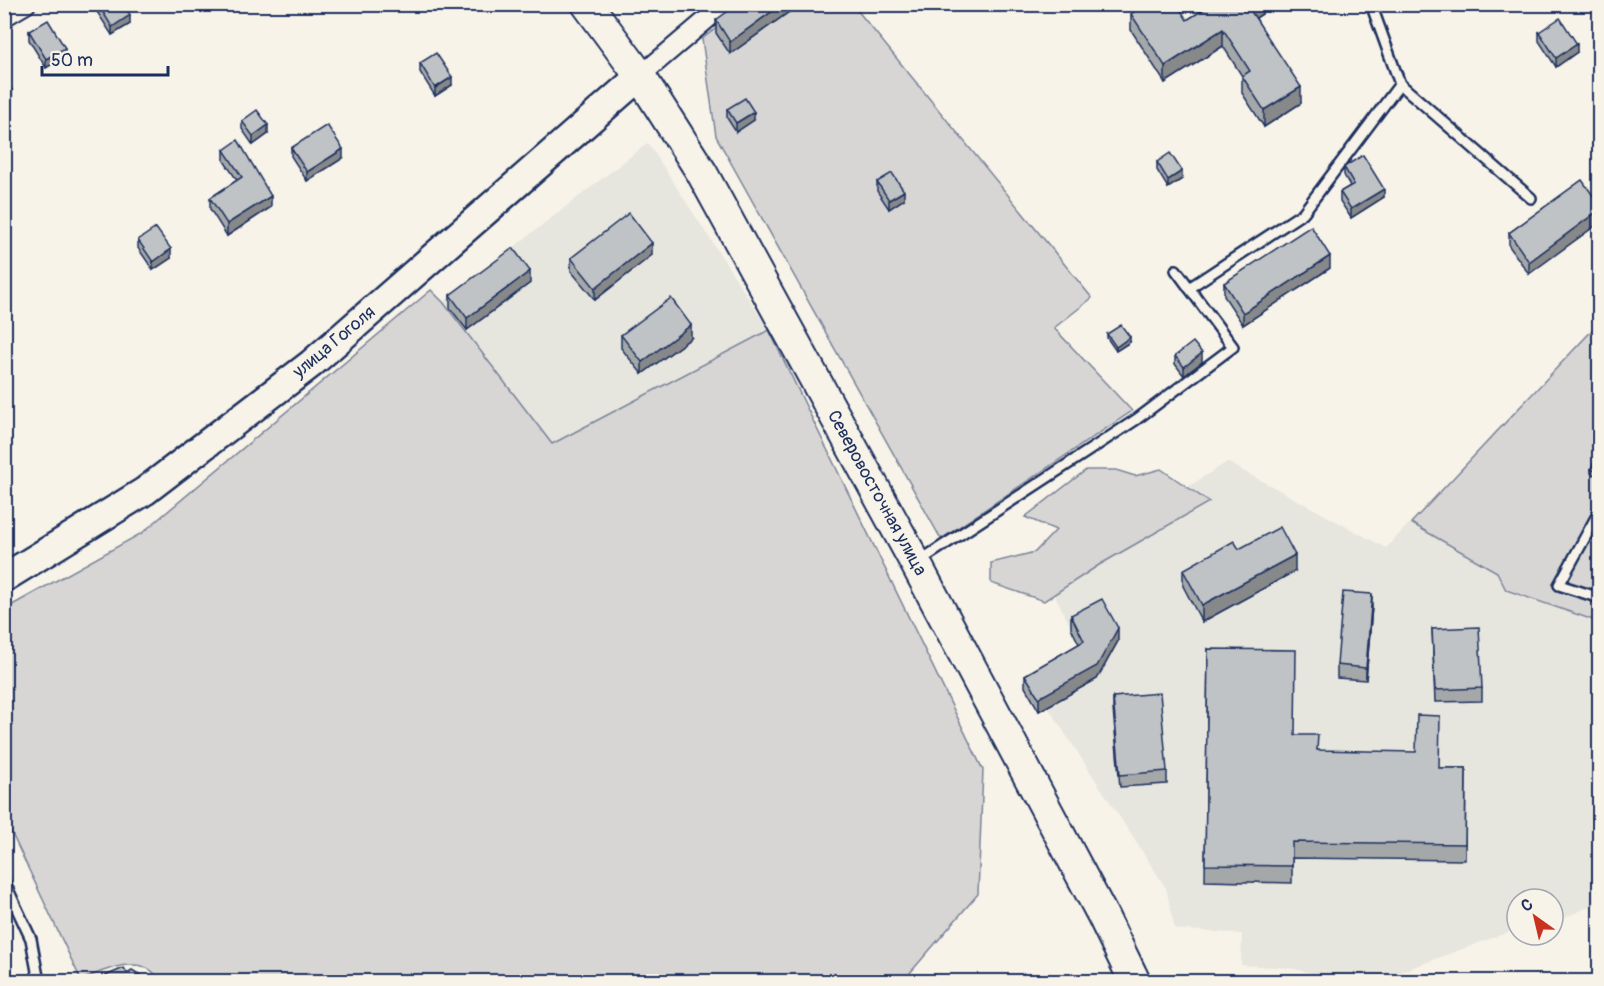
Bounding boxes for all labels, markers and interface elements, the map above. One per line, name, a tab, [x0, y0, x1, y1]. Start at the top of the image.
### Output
scale bar	[42, 39, 168, 77]
text: 50 m	[51, 49, 93, 72]
street label: улица Гоголя	[287, 301, 380, 384]
street label: Северовосточная улица	[822, 406, 932, 580]
north arrow	[1505, 887, 1565, 947]
text: С	[1517, 894, 1537, 916]

